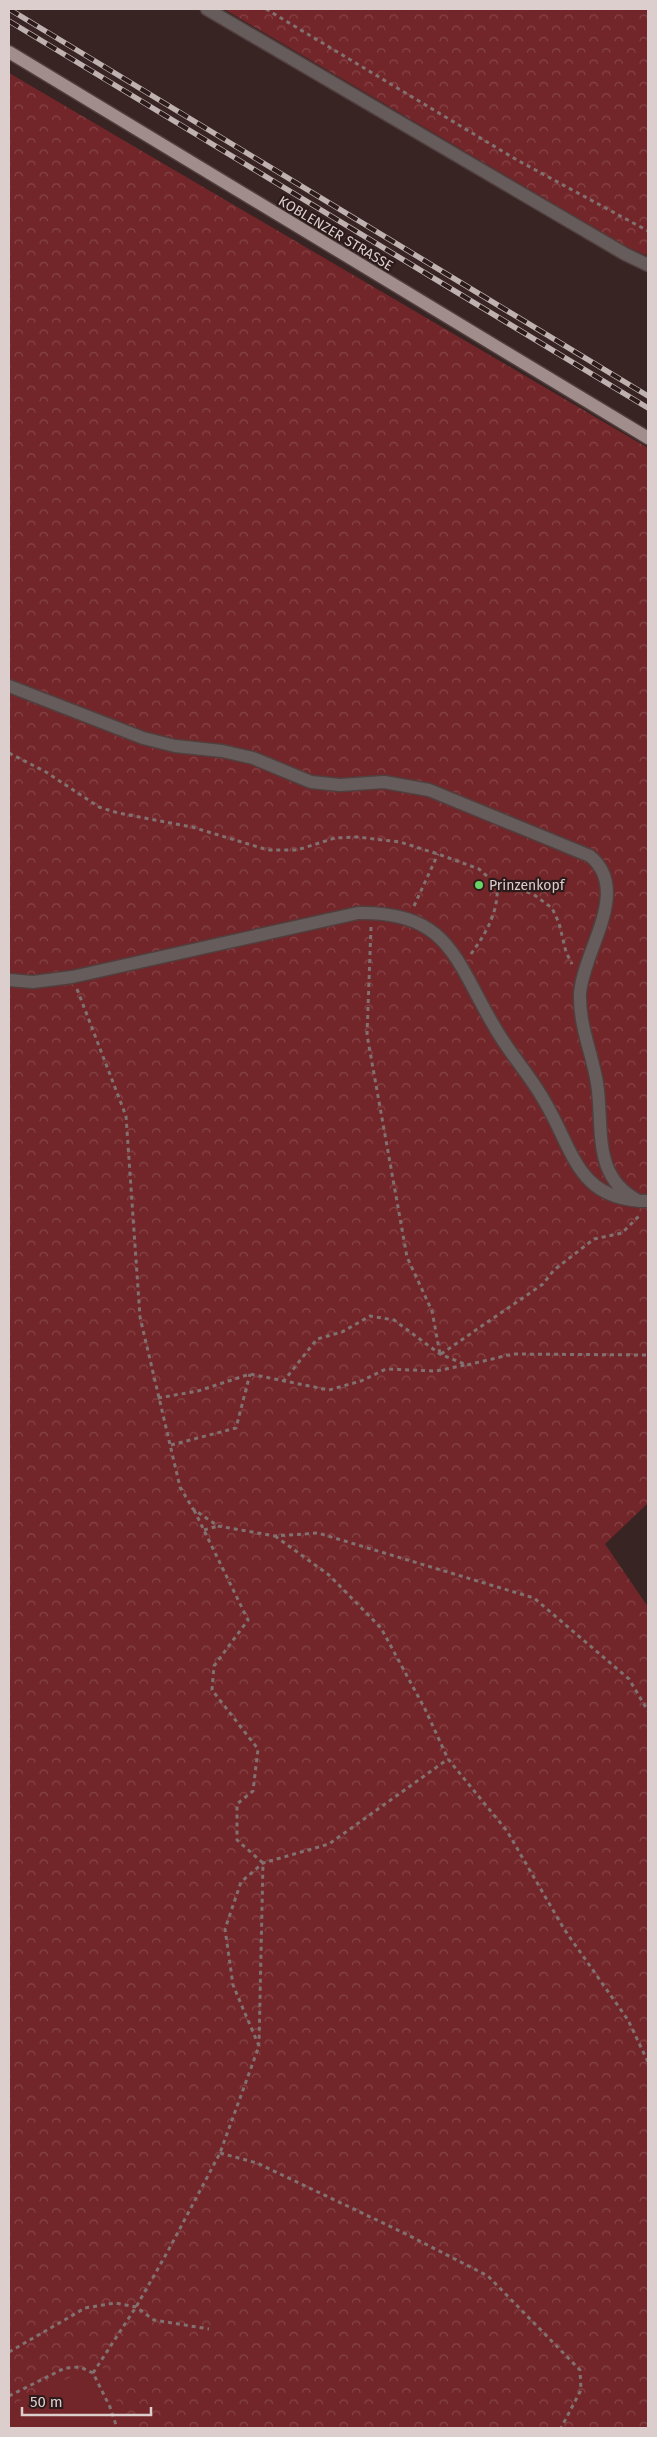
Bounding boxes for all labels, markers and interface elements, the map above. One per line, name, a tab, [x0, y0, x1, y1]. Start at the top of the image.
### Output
street label: KOBLENZER STRASSE	[275, 192, 396, 274]
place label: Prinzenkopf	[489, 877, 566, 894]
marker: Prinzenkopf	[473, 879, 485, 891]
scale bar	[22, 2384, 151, 2416]
text: 50 m	[30, 2393, 63, 2411]

